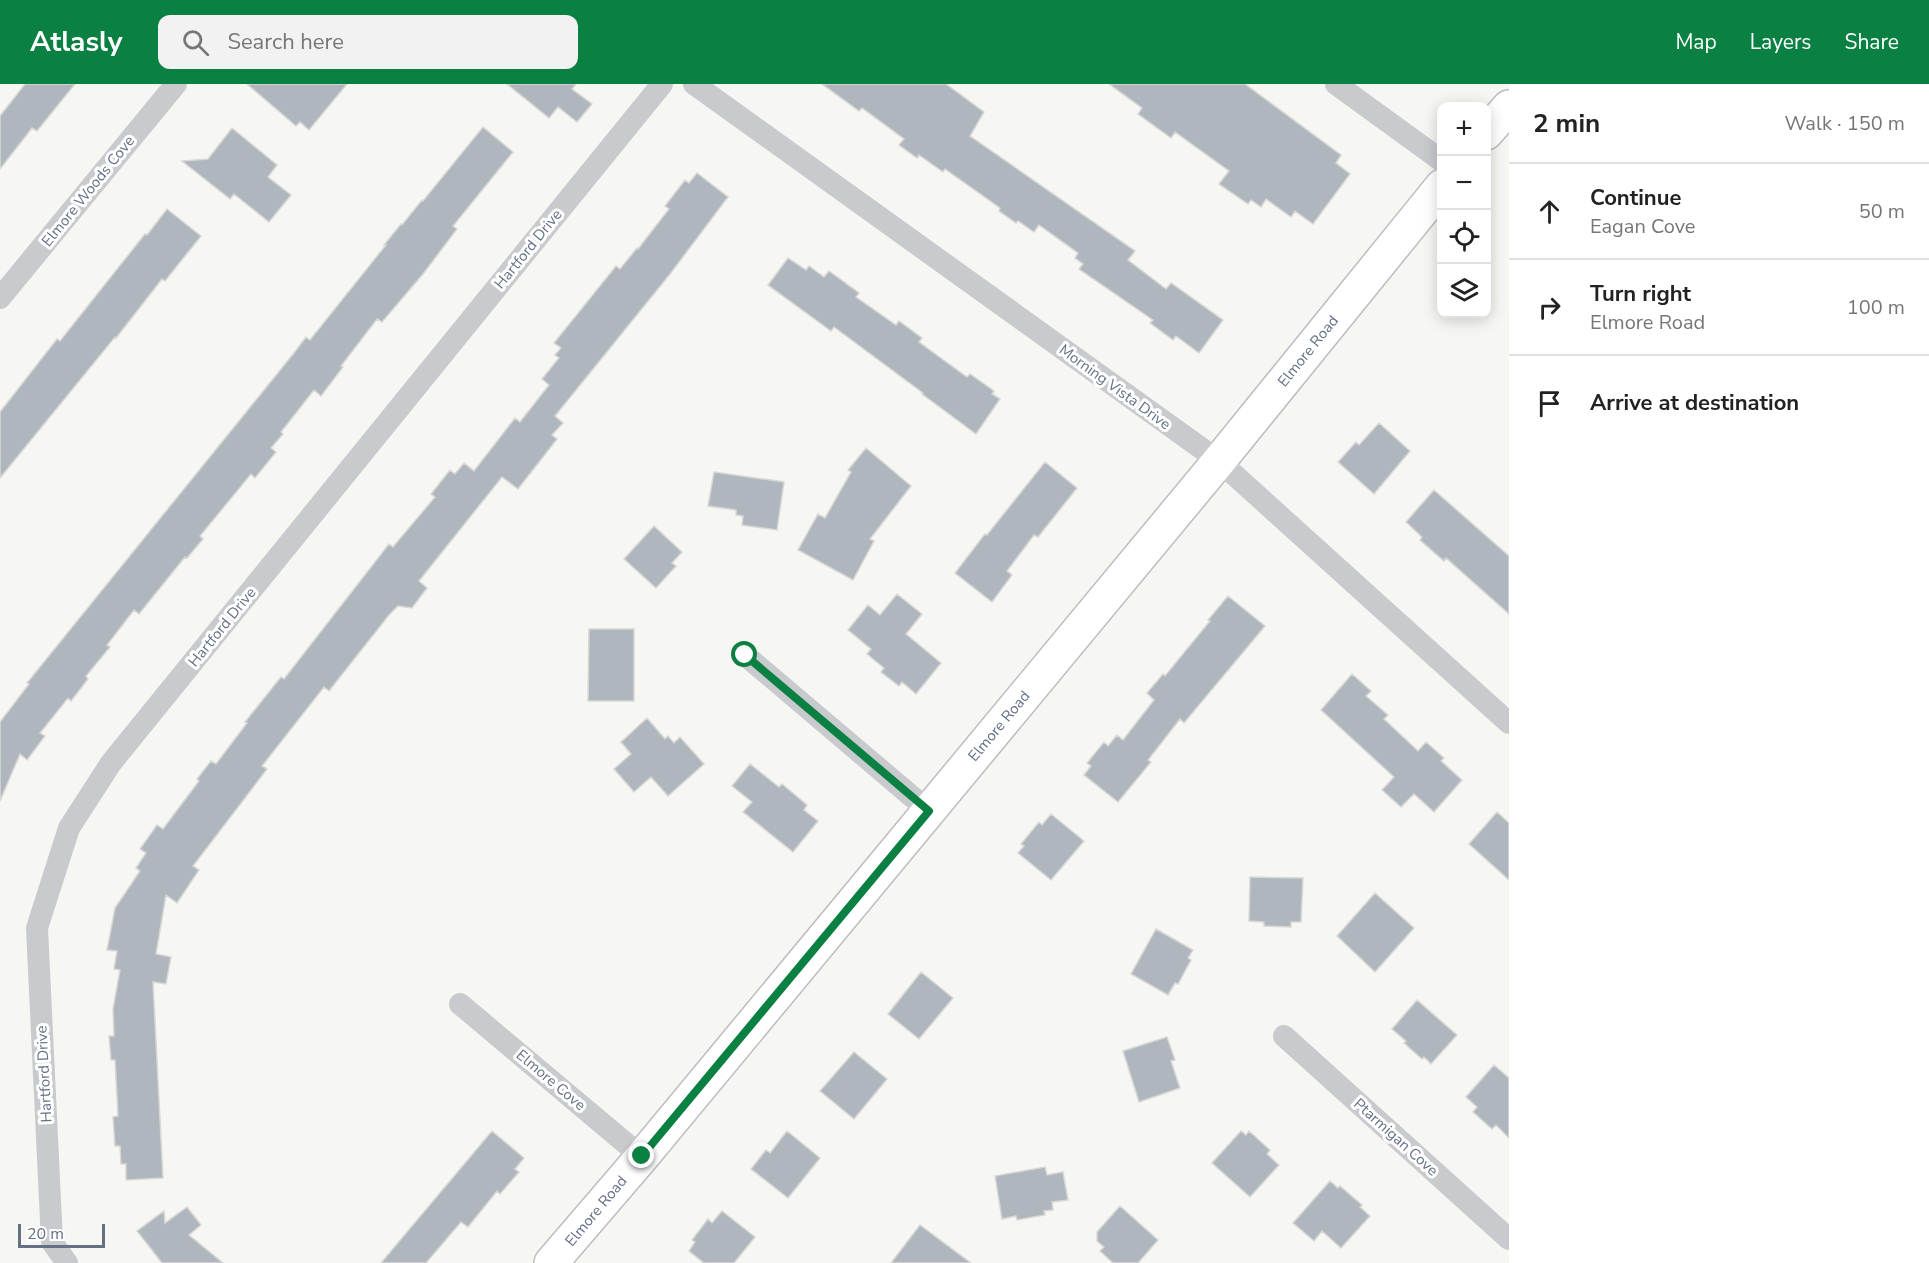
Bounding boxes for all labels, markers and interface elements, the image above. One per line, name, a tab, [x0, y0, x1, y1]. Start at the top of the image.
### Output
search box	[158, 15, 578, 69]
text: Atlasly	[30, 23, 122, 61]
icon: search	[179, 26, 212, 59]
text: Search here	[227, 27, 344, 57]
text: Map	[1675, 28, 1717, 56]
text: Layers	[1750, 28, 1811, 56]
text: Share	[1844, 28, 1899, 56]
map controls	[1437, 102, 1491, 318]
button: +	[1437, 102, 1491, 156]
text: 2 min	[1533, 106, 1600, 141]
text: Walk · 150 m	[1785, 110, 1905, 137]
street label: Elmore Woods Cove	[37, 131, 139, 251]
button: −	[1437, 156, 1491, 210]
text: Continue	[1590, 183, 1681, 213]
icon: ahead	[1533, 195, 1566, 228]
text: 50 m	[1859, 198, 1905, 225]
street label: Hartford Drive	[490, 205, 566, 293]
button: locate	[1437, 210, 1491, 264]
text: Eagan Cove	[1590, 213, 1695, 240]
button: layers	[1437, 264, 1491, 318]
text: Turn right	[1590, 279, 1691, 309]
icon: right	[1533, 291, 1566, 324]
text: 100 m	[1847, 294, 1905, 321]
text: Elmore Road	[1590, 309, 1705, 336]
street label: Elmore Road	[1273, 311, 1343, 391]
street label: Morning Vista Drive	[1055, 340, 1175, 434]
icon: arrive	[1533, 387, 1566, 420]
text: Arrive at destination	[1590, 388, 1799, 418]
street label: Hartford Drive	[184, 583, 260, 671]
route start	[731, 641, 757, 667]
street label: Elmore Road	[964, 686, 1034, 766]
street label: Hartford Drive	[31, 1025, 57, 1123]
street label: Elmore Cove	[512, 1045, 590, 1115]
street label: Ptarmigan Cove	[1350, 1094, 1442, 1180]
route end	[628, 1142, 654, 1168]
street label: Elmore Road	[561, 1171, 631, 1251]
scale bar	[18, 1221, 105, 1248]
text: 20 m	[27, 1223, 64, 1245]

